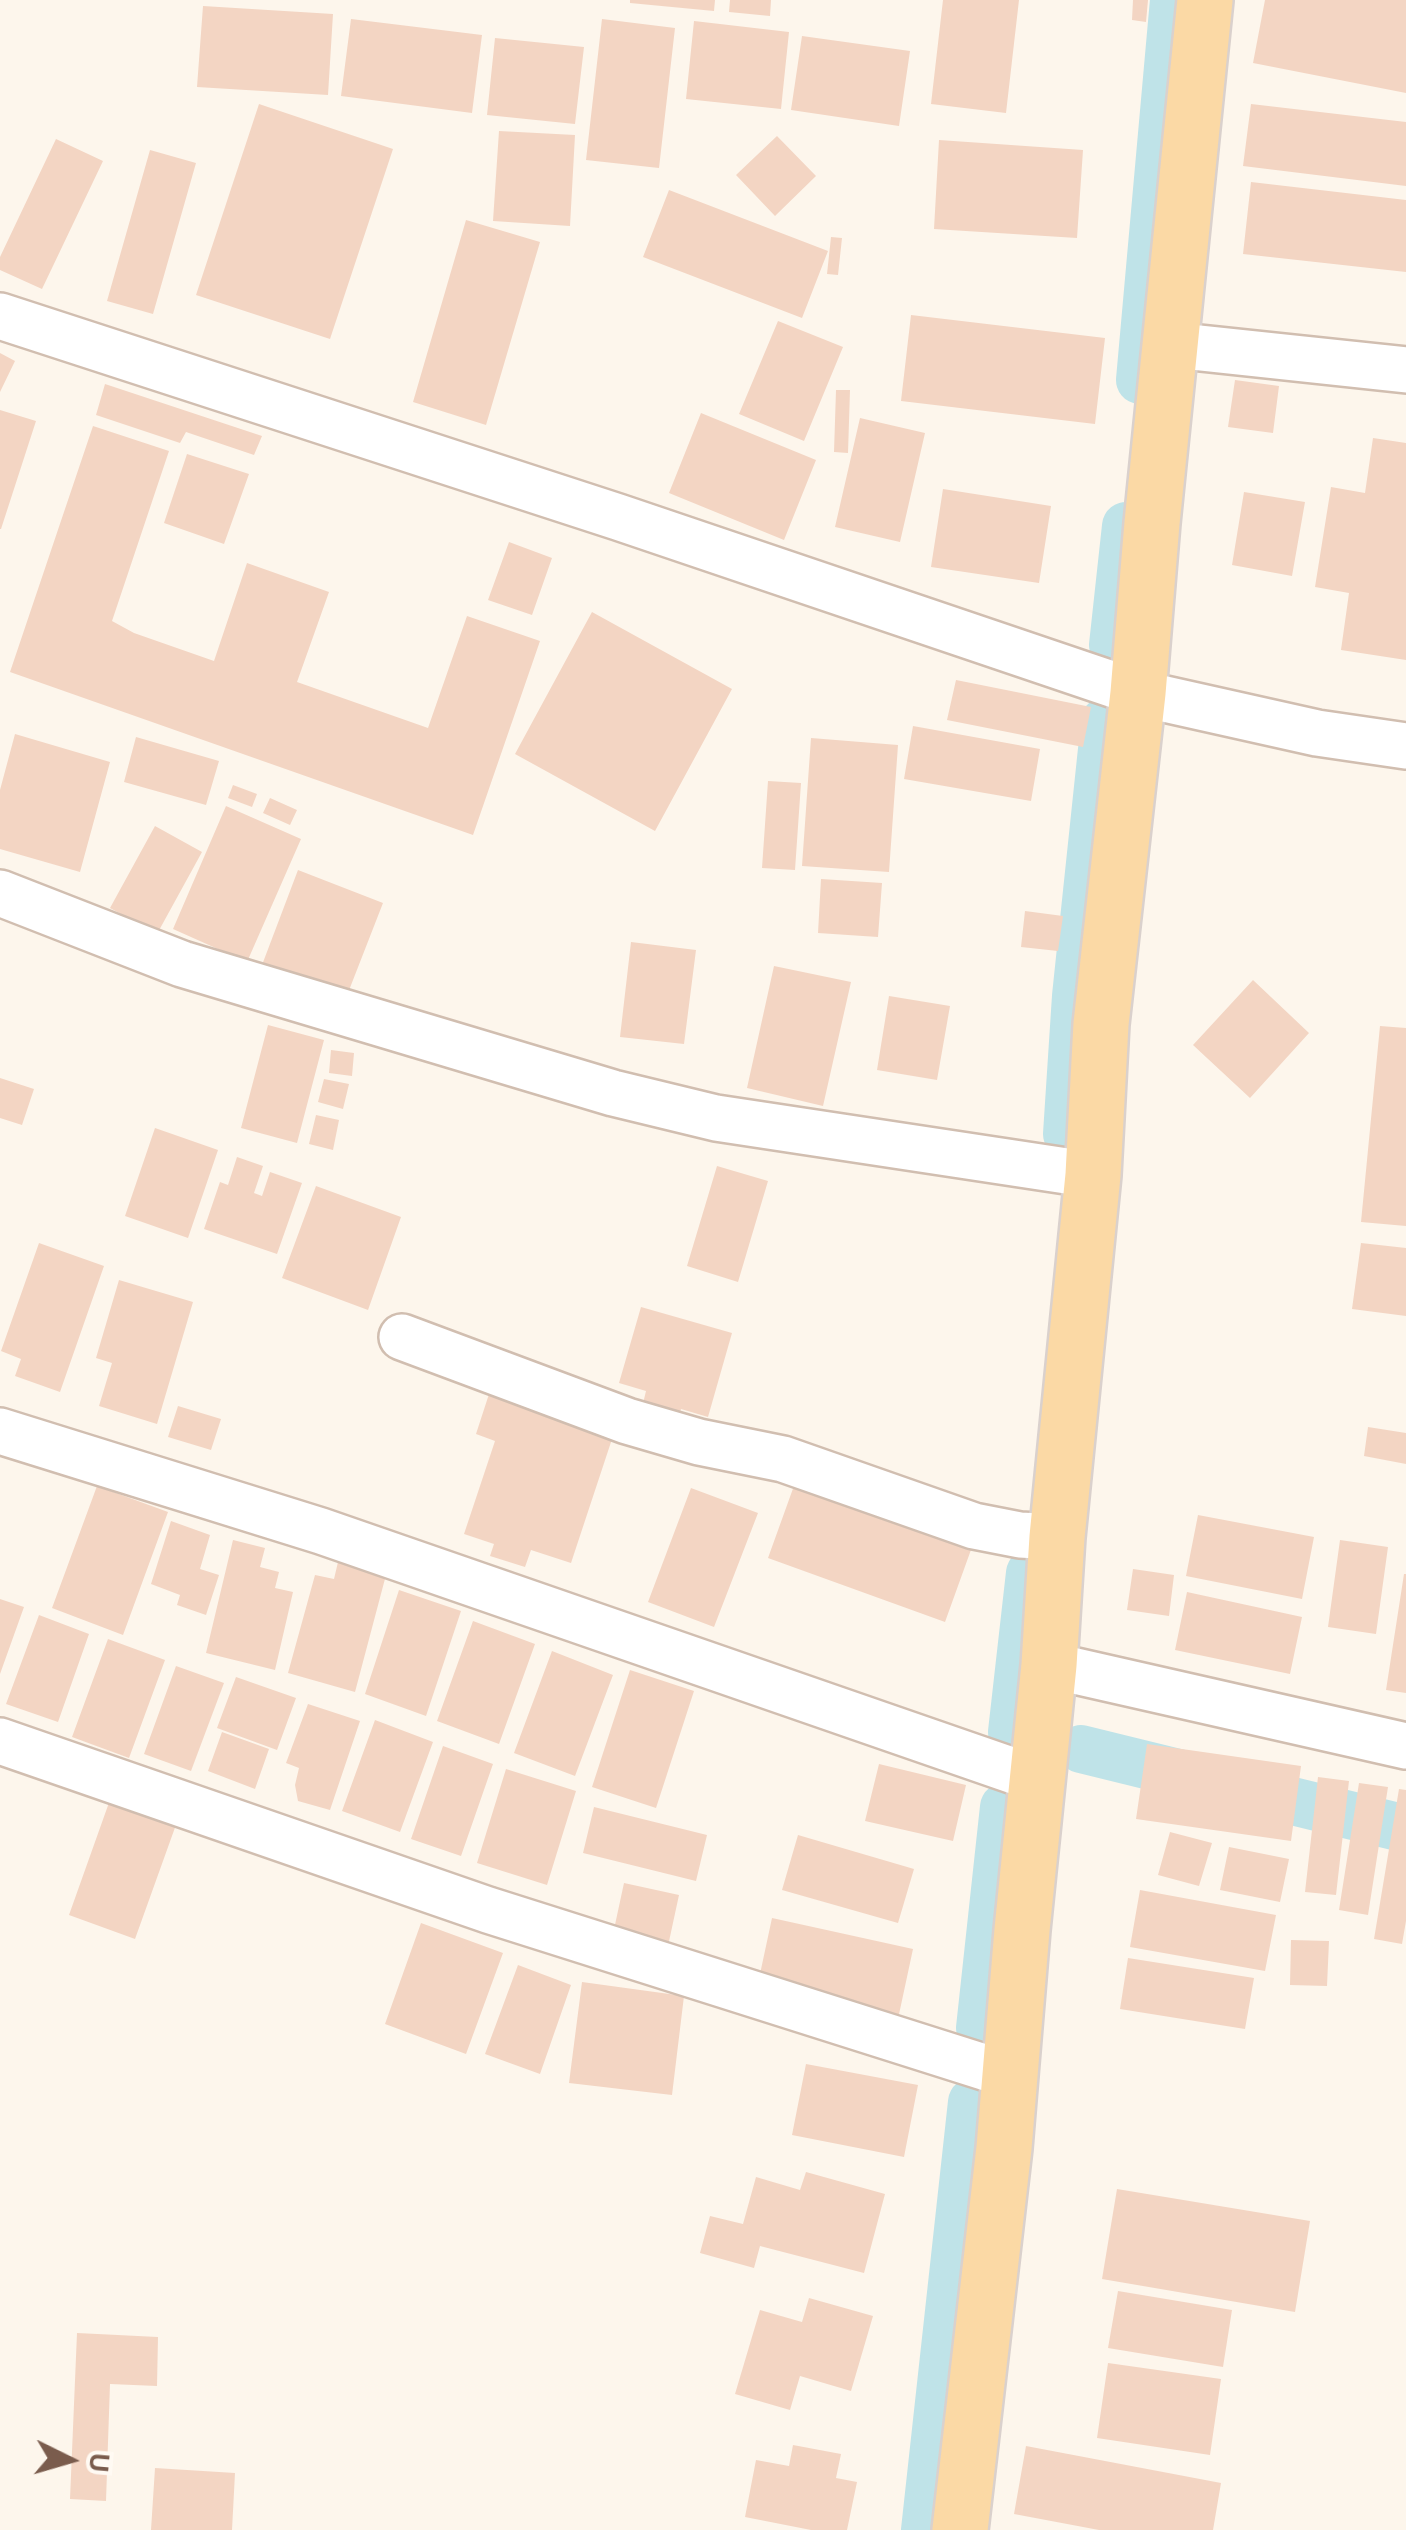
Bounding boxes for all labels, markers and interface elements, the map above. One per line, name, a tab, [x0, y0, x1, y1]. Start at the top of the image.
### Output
north arrow	[20, 2410, 120, 2510]
text: U	[84, 2452, 117, 2474]

